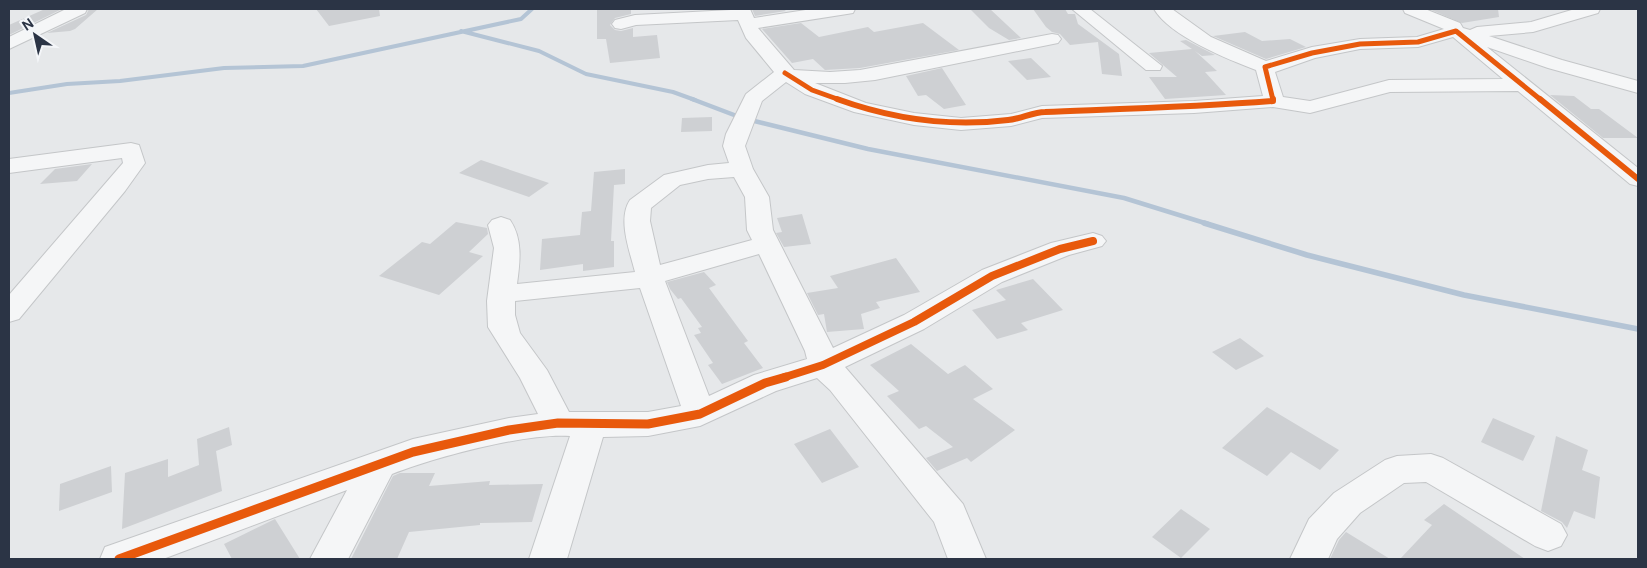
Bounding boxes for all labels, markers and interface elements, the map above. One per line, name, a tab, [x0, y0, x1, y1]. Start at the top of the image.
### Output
north arrow	[10, 10, 60, 60]
text: N	[18, 14, 37, 35]

